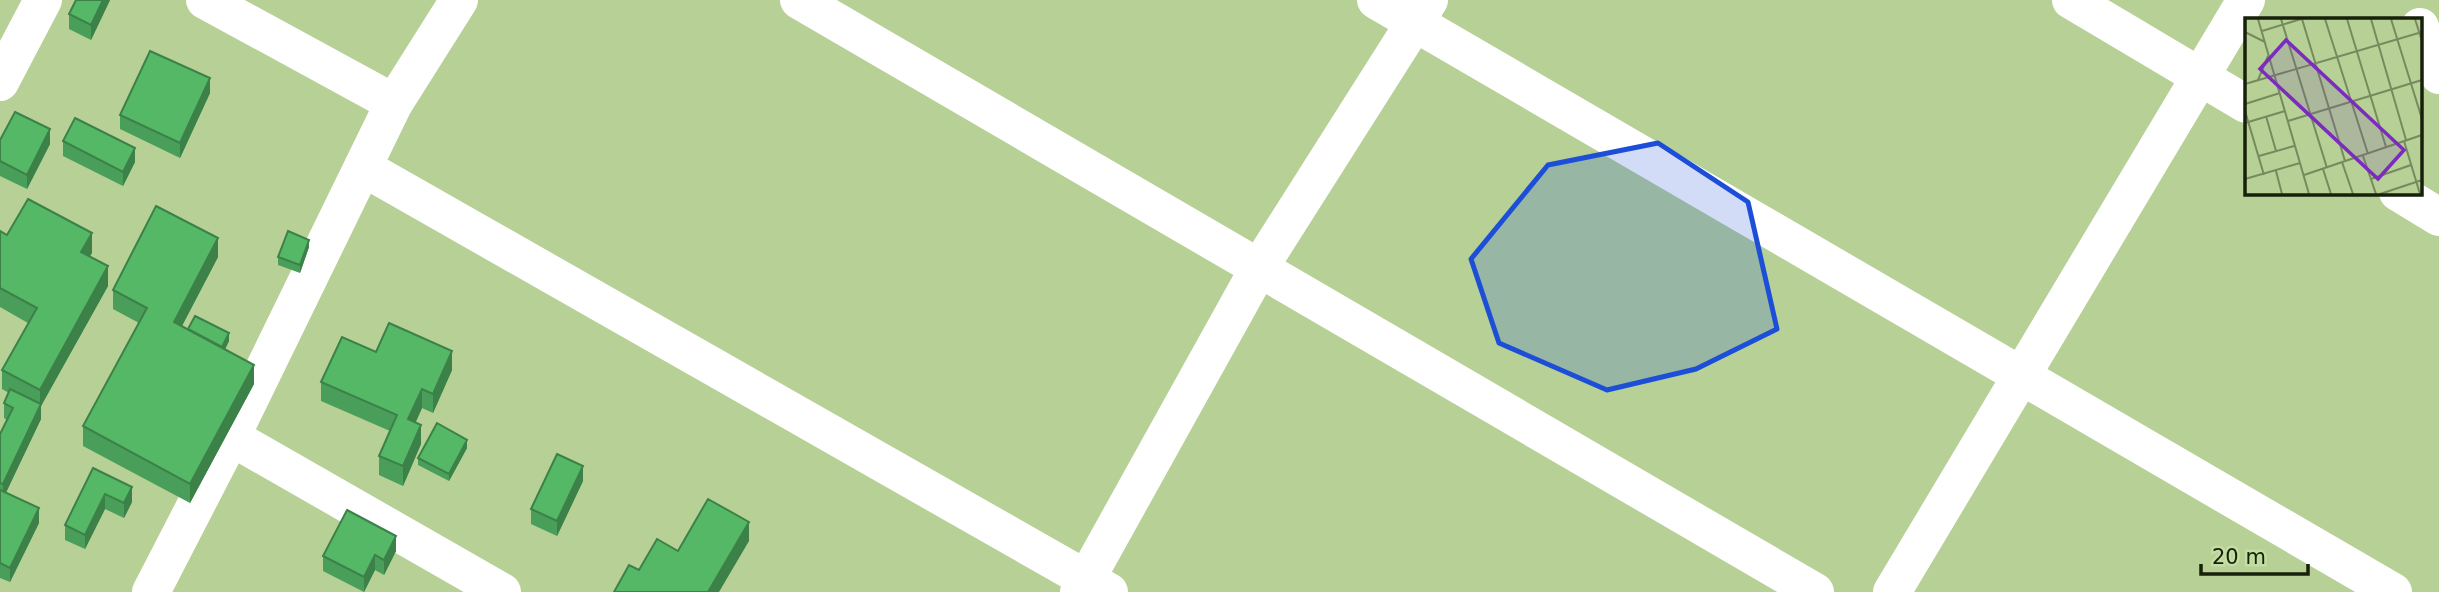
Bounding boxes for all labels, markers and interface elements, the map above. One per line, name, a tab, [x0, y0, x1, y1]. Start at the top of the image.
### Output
inset map	[2245, 18, 2422, 194]
scale bar	[2201, 532, 2308, 576]
text: 20 m	[2212, 545, 2266, 569]

